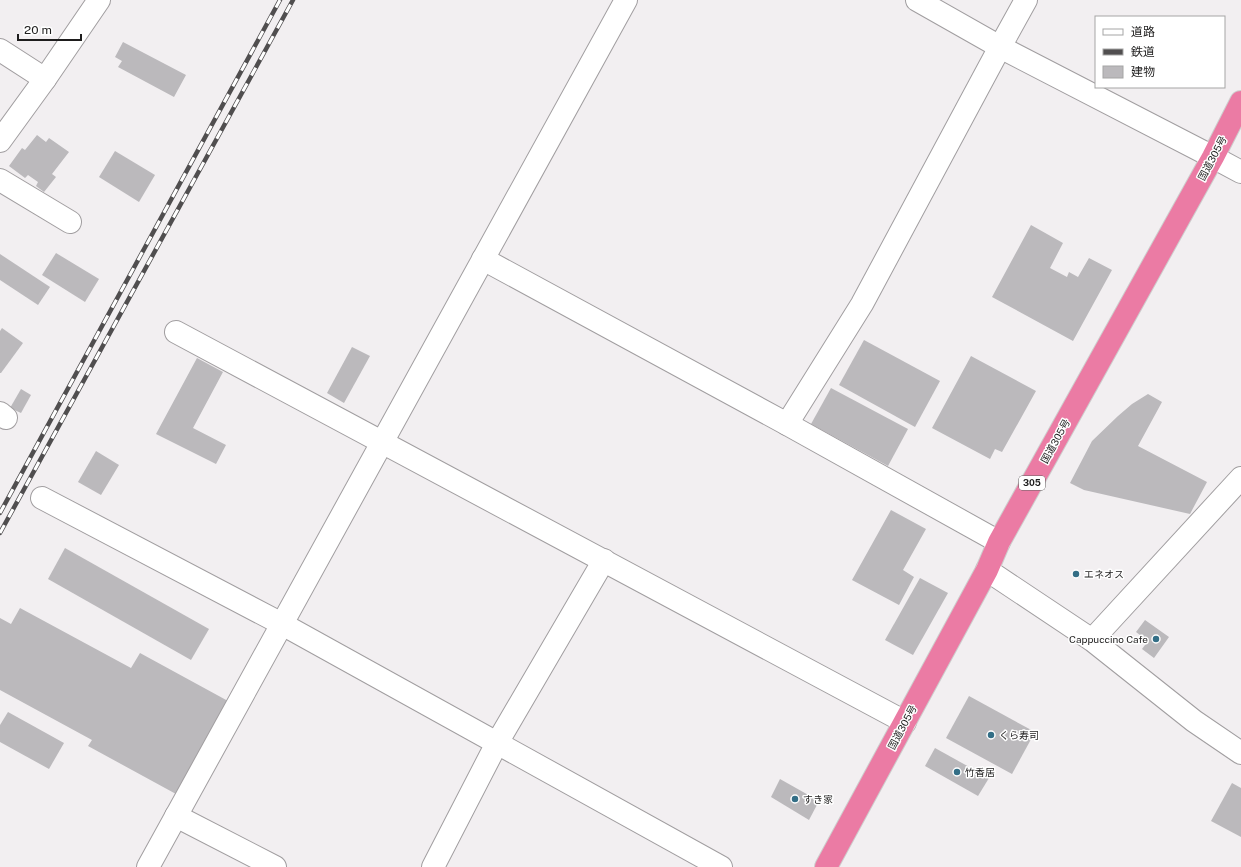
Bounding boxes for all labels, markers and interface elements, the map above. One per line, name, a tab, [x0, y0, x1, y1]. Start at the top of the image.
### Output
scale bar	[18, 16, 81, 42]
legend	[1095, 16, 1225, 88]
text: 20 m	[24, 23, 52, 37]
text: 道路	[1131, 25, 1155, 39]
text: 鉄道	[1131, 45, 1155, 59]
text: 建物	[1131, 65, 1155, 79]
street label: 国道305号	[1195, 134, 1229, 182]
street label: 国道305号	[1038, 417, 1072, 465]
road number: 305	[1019, 476, 1045, 490]
place label: エネオス	[1084, 568, 1124, 580]
marker: エネオス	[1071, 569, 1081, 579]
place label: Cappuccino Cafe	[1069, 633, 1148, 645]
marker: Cappuccino Cafe	[1151, 634, 1161, 644]
street label: 国道305号	[885, 703, 919, 751]
place label: くら寿司	[999, 729, 1039, 741]
marker: くら寿司	[986, 730, 996, 740]
place label: 竹香居	[965, 766, 995, 778]
marker: 竹香居	[952, 767, 962, 777]
place label: すき家	[803, 793, 833, 805]
marker: すき家	[790, 794, 800, 804]

